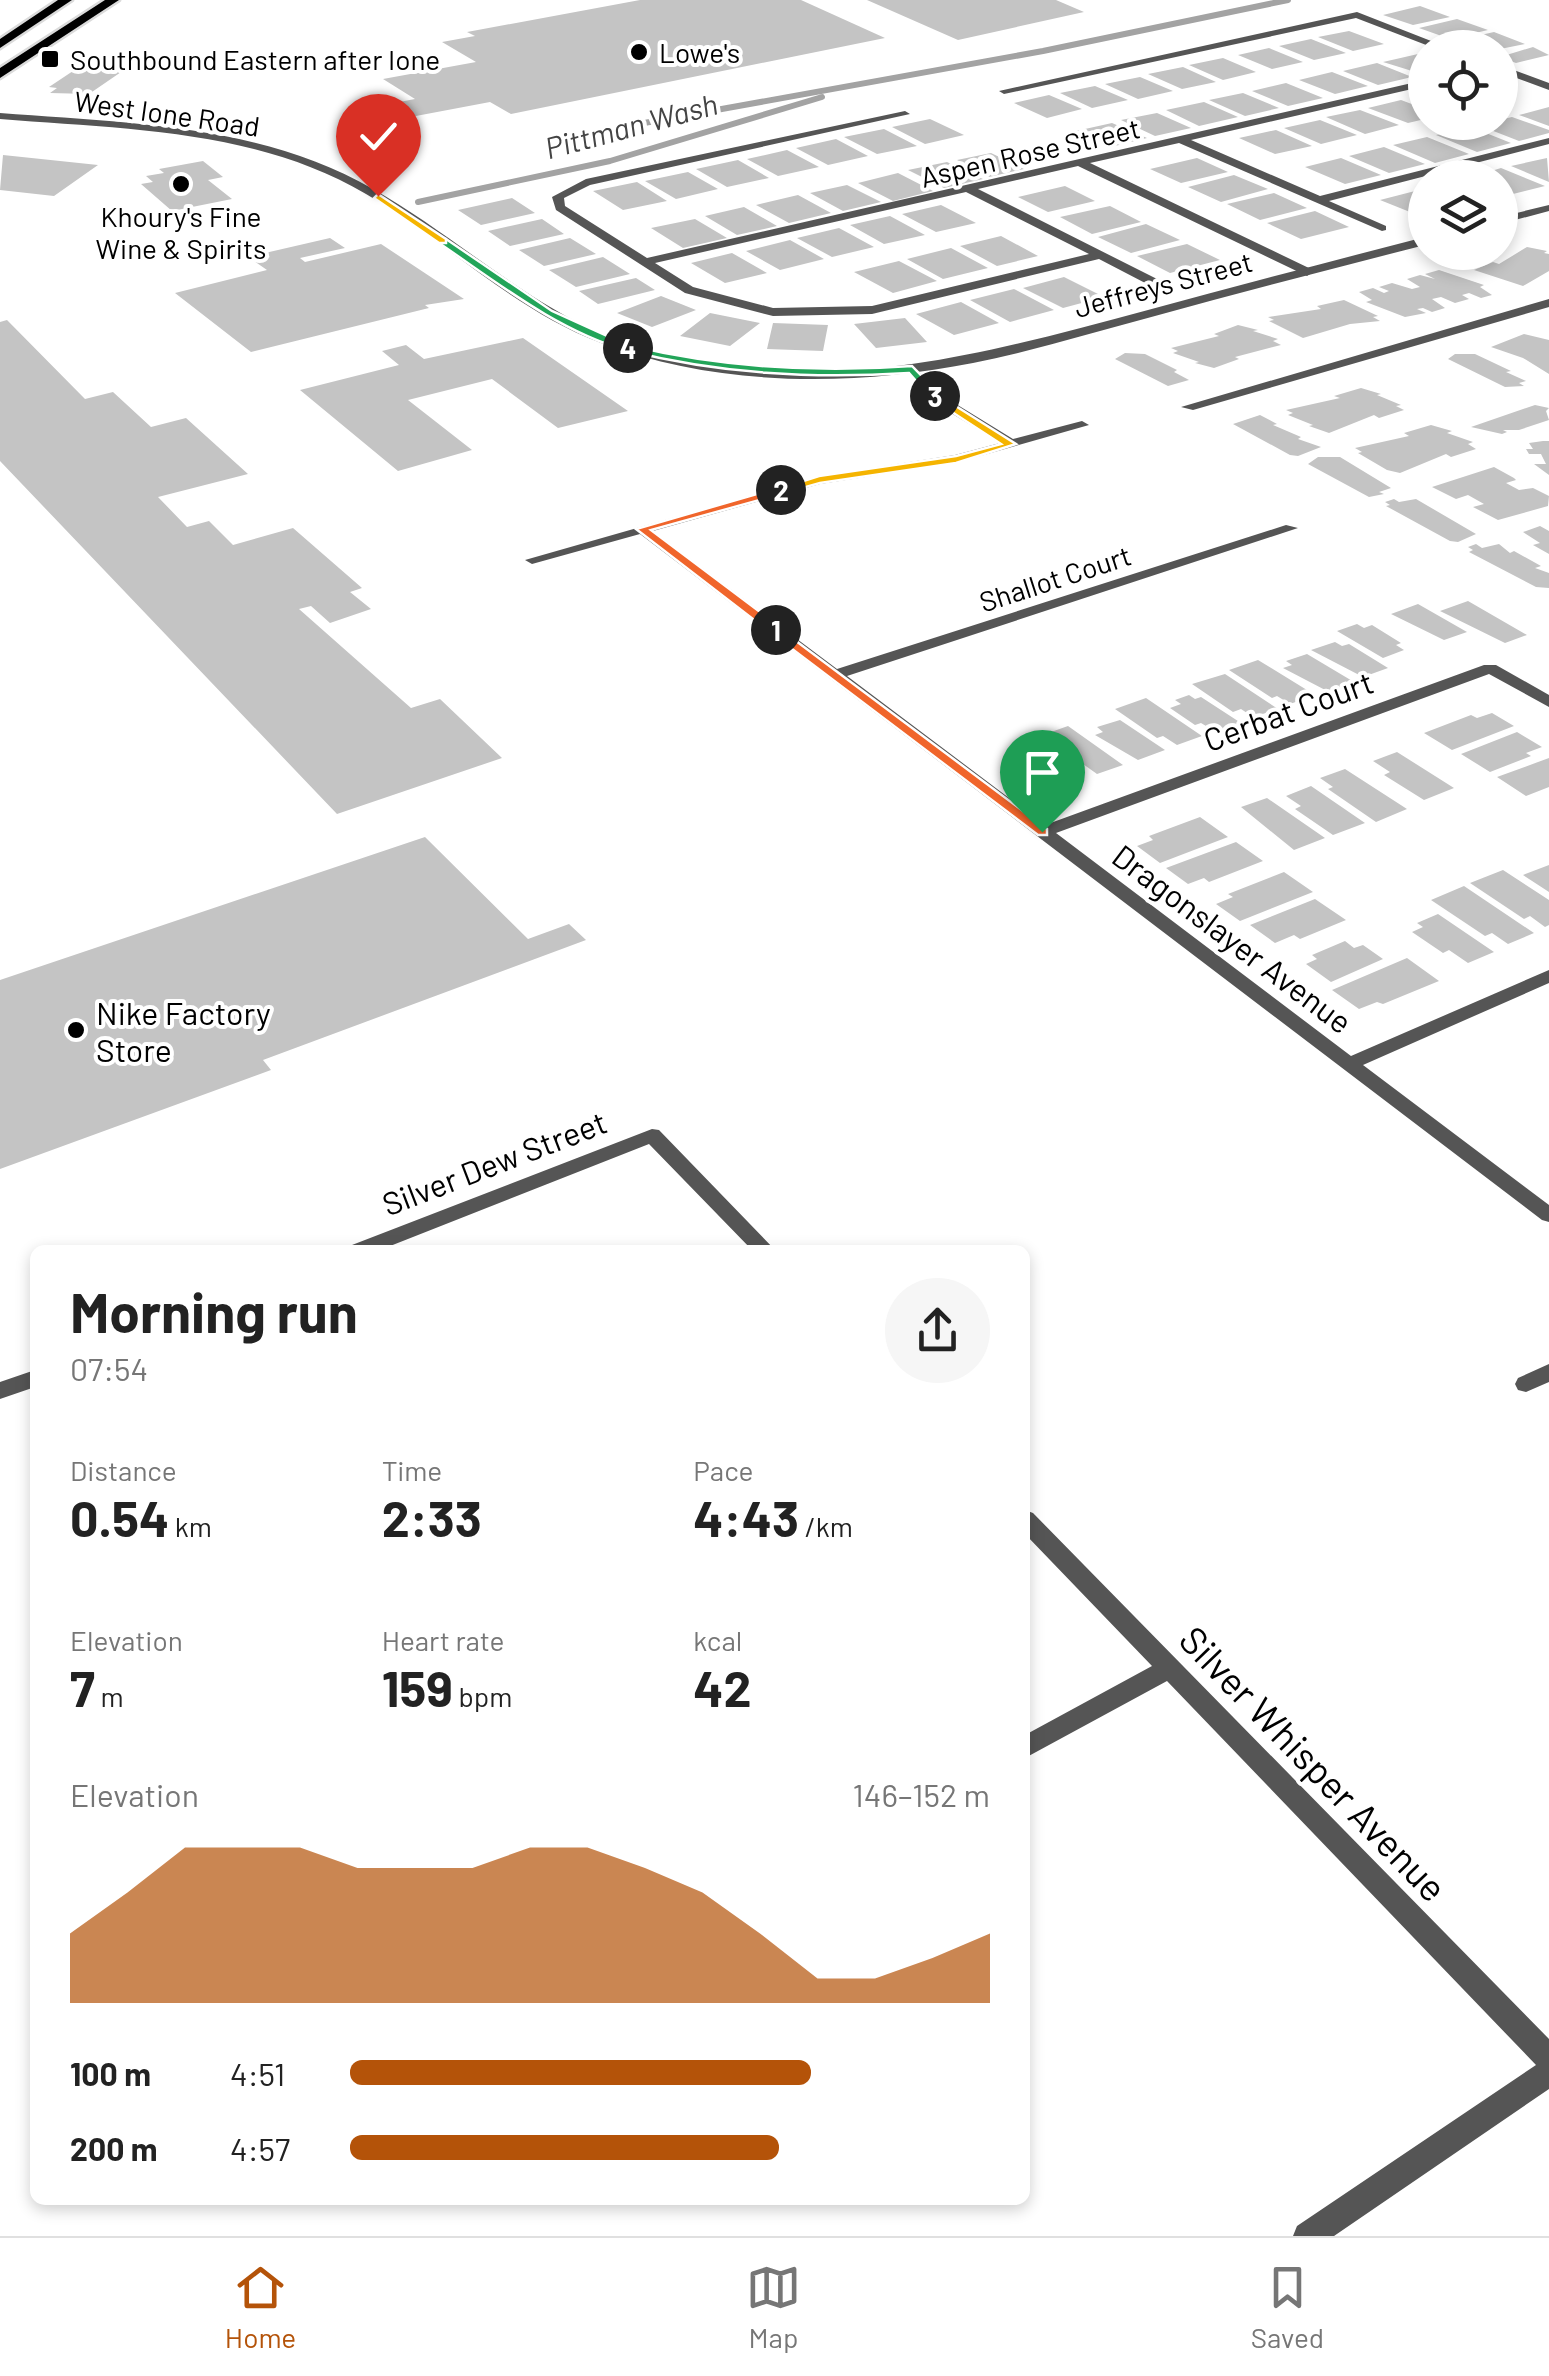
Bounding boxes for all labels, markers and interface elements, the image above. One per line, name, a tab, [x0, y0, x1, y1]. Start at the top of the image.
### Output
map controls	[1408, 30, 1518, 270]
button: locate	[1408, 30, 1518, 140]
place label: Lowe's	[659, 35, 740, 69]
marker: Lowe's	[628, 41, 650, 63]
place label: Southbound Eastern after Ione	[70, 42, 440, 76]
marker: Southbound Eastern after Ione	[39, 48, 61, 70]
street label: West Ione Road	[72, 83, 262, 143]
water label: Pittman Wash	[541, 85, 721, 165]
pin	[336, 94, 421, 197]
icon: check	[351, 109, 406, 164]
street label: Aspen Rose Street	[917, 110, 1143, 194]
button: layers	[1408, 160, 1518, 270]
marker: Khoury's Fine Wine & Spirits	[170, 173, 192, 195]
place label: Khoury's Fine Wine & Spirits	[95, 199, 267, 265]
street label: Jeffreys Street	[1070, 244, 1256, 324]
pin: 4	[603, 323, 653, 373]
text: 4	[620, 331, 636, 365]
pin: 3	[910, 371, 960, 421]
text: 3	[927, 379, 943, 413]
pin: 2	[756, 465, 806, 515]
text: 2	[773, 473, 789, 507]
street label: Shallot Court	[975, 537, 1135, 619]
pin: 1	[751, 605, 801, 655]
text: 1	[771, 613, 781, 647]
street label: Cerbat Court	[1198, 662, 1378, 758]
pin	[1000, 730, 1085, 833]
icon: arrive	[1015, 745, 1070, 800]
street label: Dragonslayer Avenue	[1106, 836, 1360, 1040]
place label: Nike Factory Store	[96, 993, 271, 1068]
marker: Nike Factory Store	[65, 1019, 87, 1041]
street label: Silver Dew Street	[376, 1102, 612, 1222]
text: Morning run	[70, 1278, 358, 1344]
button: share	[885, 1278, 990, 1383]
text: 07:54	[70, 1349, 148, 1387]
text: Distance	[70, 1453, 177, 1487]
text: Time	[382, 1453, 442, 1487]
text: Pace	[693, 1453, 754, 1487]
text: 0.54	[70, 1487, 169, 1547]
text: 2:33	[382, 1487, 482, 1547]
text: 4:43	[693, 1487, 799, 1547]
text: km	[169, 1509, 212, 1543]
text: /km	[799, 1509, 853, 1543]
street label: Silver Whisper Avenue	[1171, 1616, 1457, 1910]
text: Elevation	[70, 1623, 183, 1657]
text: Heart rate	[382, 1623, 504, 1657]
text: kcal	[693, 1623, 742, 1657]
text: 7	[70, 1657, 95, 1717]
text: 159	[382, 1657, 453, 1717]
text: 42	[693, 1657, 752, 1717]
text: m	[95, 1679, 124, 1713]
text: bpm	[453, 1679, 512, 1713]
text: Elevation	[70, 1775, 199, 1813]
text: 146–152 m	[853, 1775, 990, 1813]
text: 100 m	[70, 2054, 151, 2092]
text: 4:51	[230, 2054, 285, 2092]
text: 200 m	[70, 2129, 158, 2167]
text: 4:57	[230, 2129, 290, 2167]
tab: Home	[225, 2260, 296, 2354]
tab: Map	[746, 2260, 801, 2354]
tab: Saved	[1251, 2260, 1324, 2354]

